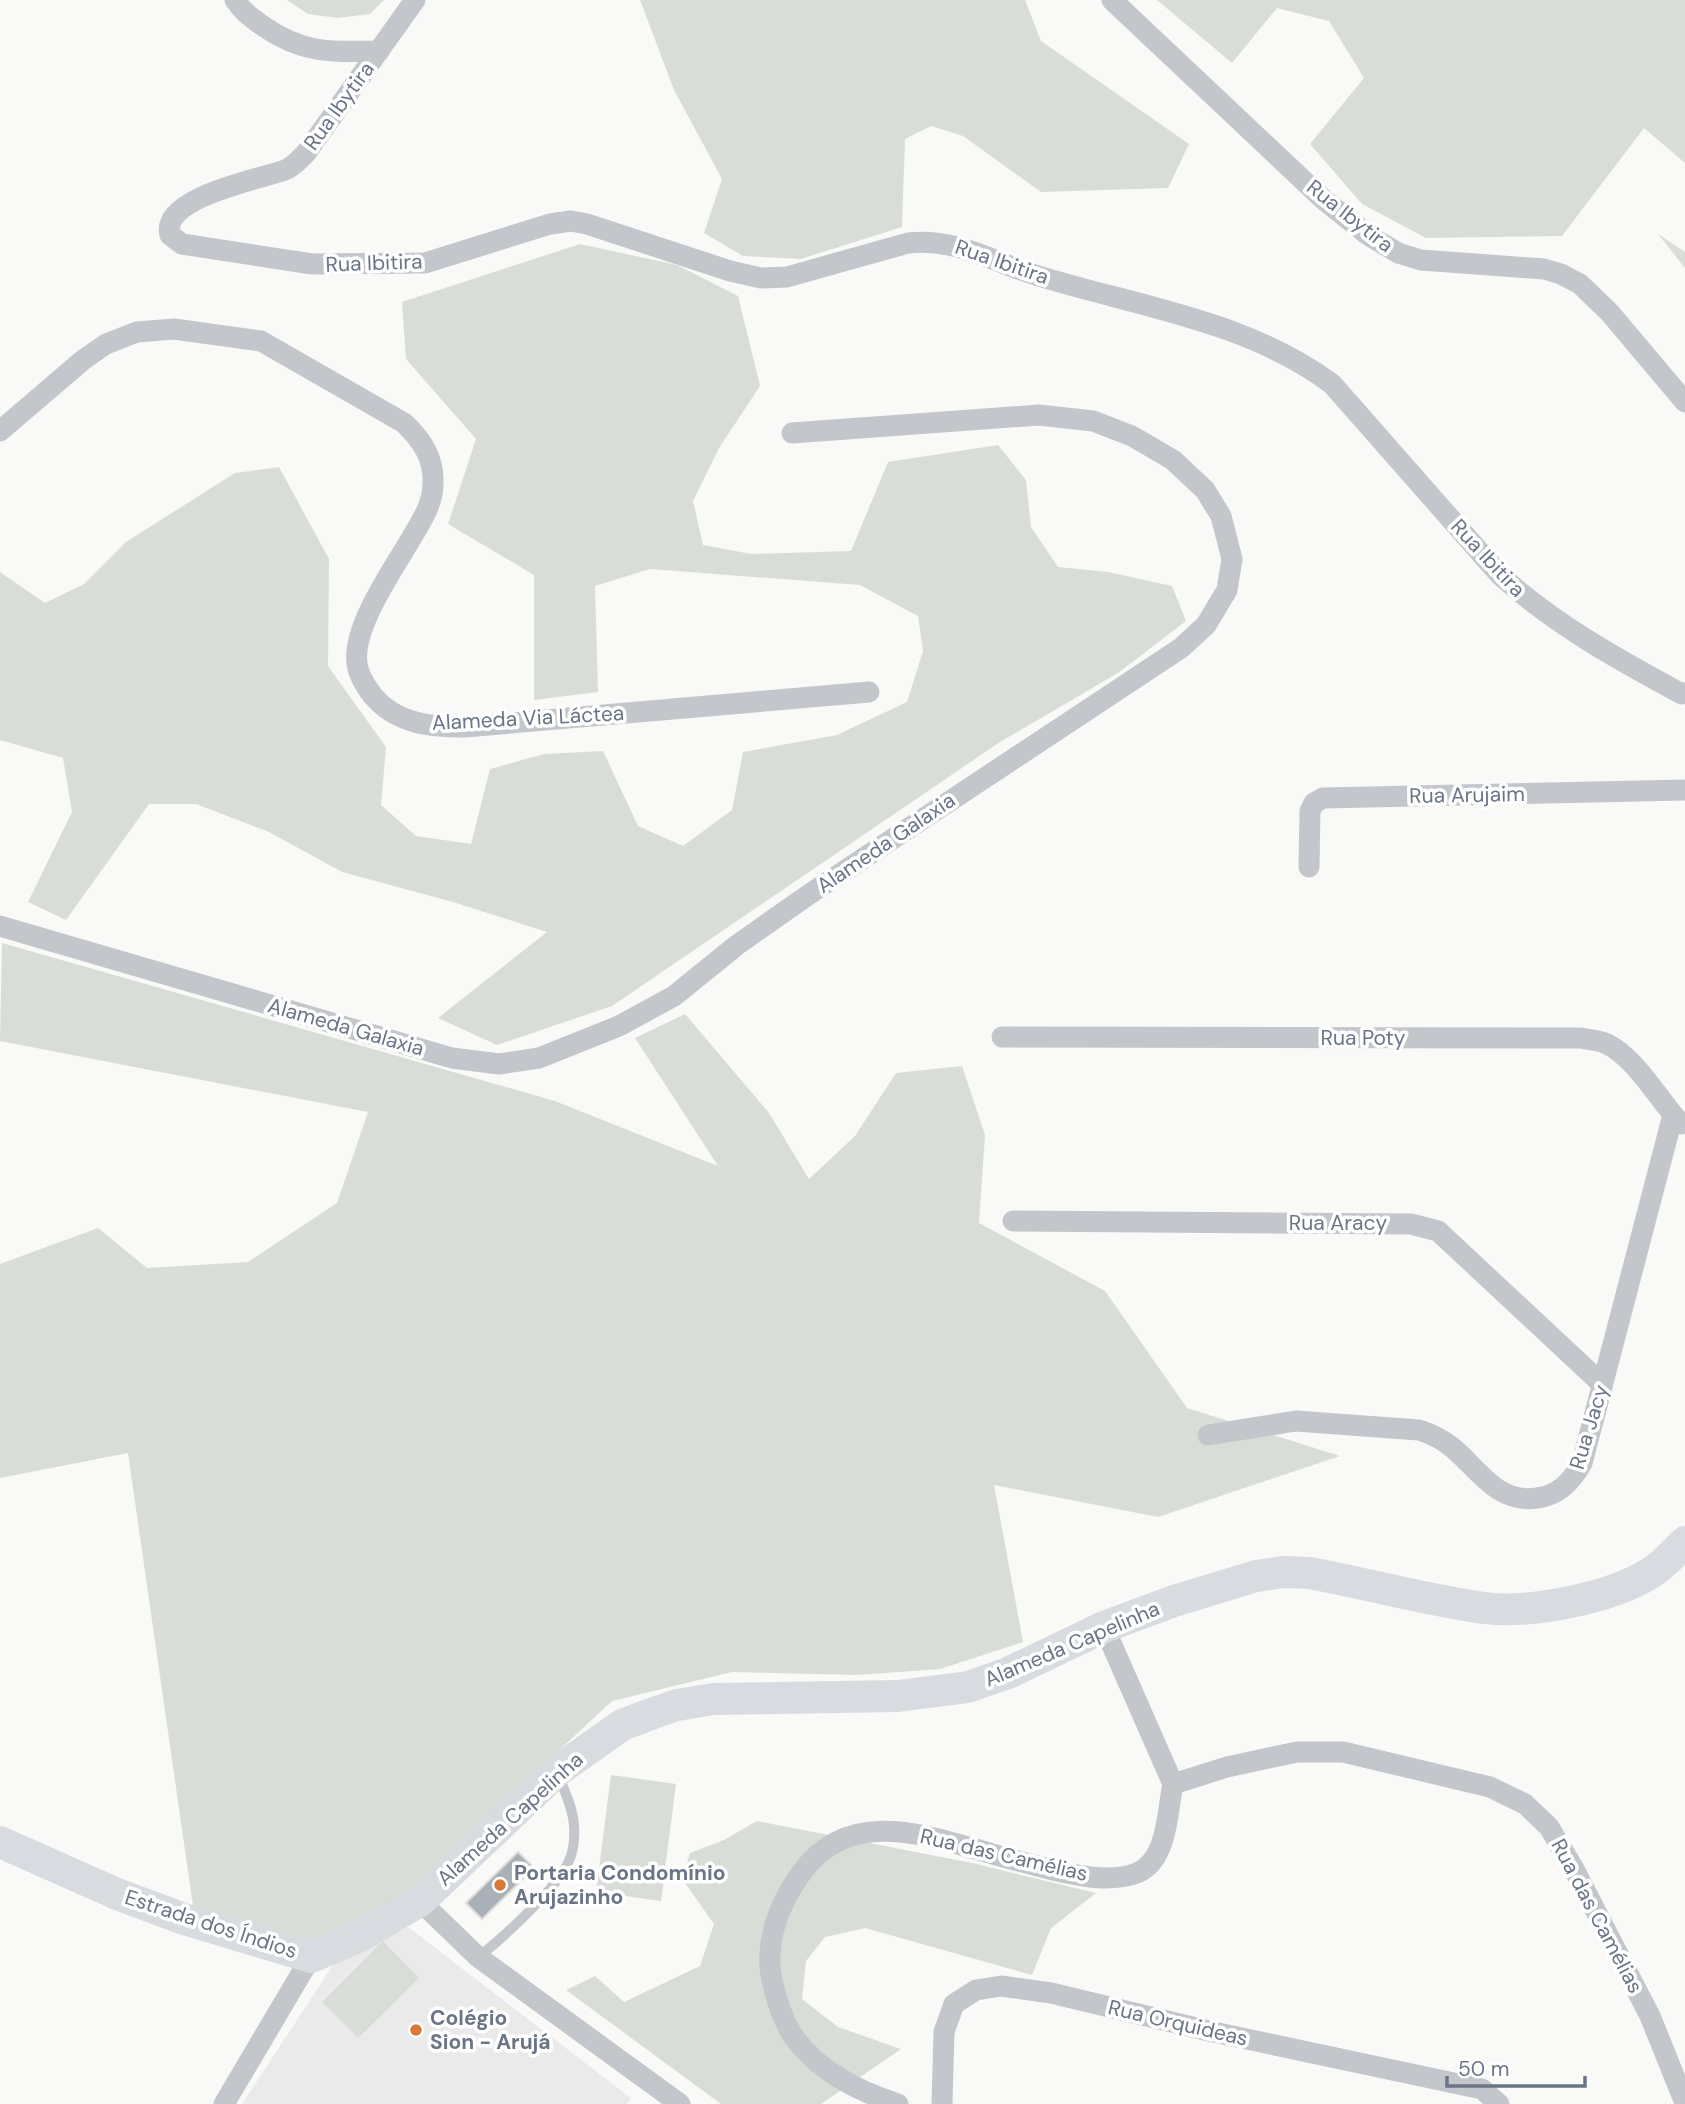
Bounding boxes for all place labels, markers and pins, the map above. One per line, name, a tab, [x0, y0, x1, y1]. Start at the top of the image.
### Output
place label: Portaria Condomínio Arujazinho	[514, 1859, 725, 1911]
marker: Portaria Condomínio Arujazinho	[492, 1877, 508, 1893]
place label: Colégio Sion - Arujá	[430, 2004, 551, 2056]
marker: Colégio Sion - Arujá	[408, 2022, 424, 2038]

